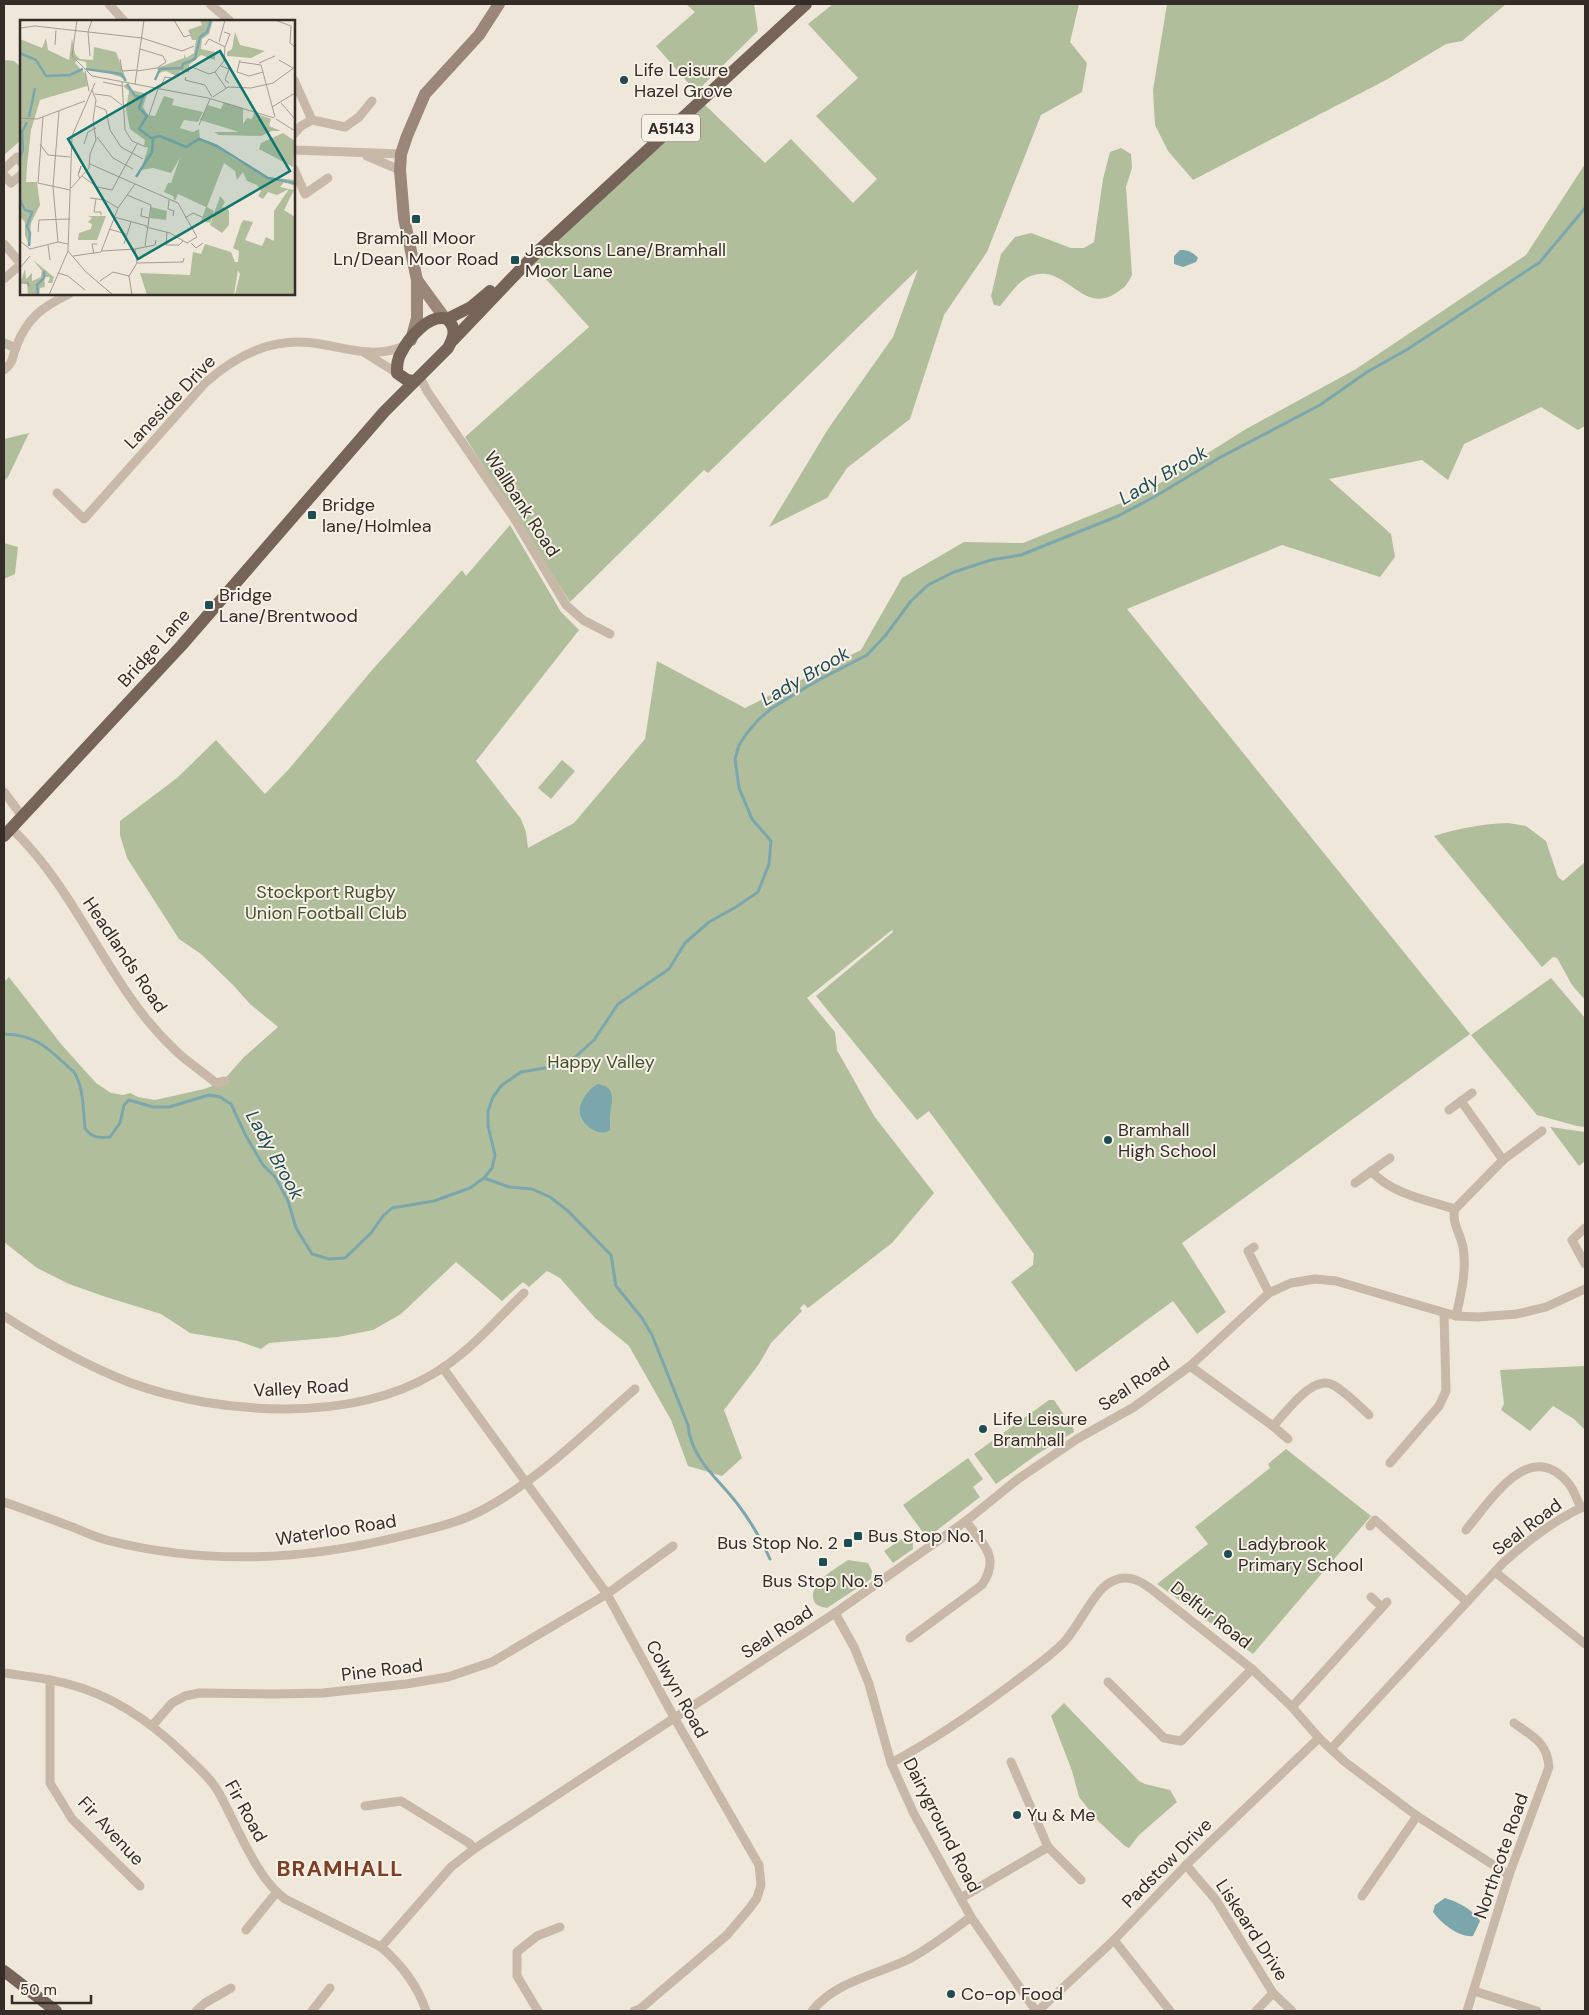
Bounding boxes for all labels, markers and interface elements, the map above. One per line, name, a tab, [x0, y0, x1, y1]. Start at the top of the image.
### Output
inset map	[20, 20, 295, 295]
place label: Life Leisure Hazel Grove	[634, 58, 733, 103]
marker: Life Leisure Hazel Grove	[618, 74, 630, 86]
road number: A5143	[642, 115, 700, 142]
marker: Bramhall Moor Ln/Dean Moor Road	[410, 213, 422, 225]
place label: Bramhall Moor Ln/Dean Moor Road	[333, 226, 499, 271]
place label: Jacksons Lane/Bramhall Moor Lane	[525, 238, 726, 283]
marker: Jacksons Lane/Bramhall Moor Lane	[509, 254, 521, 266]
street label: Laneside Drive	[119, 350, 221, 454]
water label: Lady Brook	[1114, 439, 1212, 511]
street label: Wallbank Road	[479, 447, 565, 561]
place label: Bridge lane/Holmlea	[322, 493, 431, 538]
marker: Bridge lane/Holmlea	[306, 509, 318, 521]
place label: Bridge Lane/Brentwood	[219, 583, 358, 628]
marker: Bridge Lane/Brentwood	[203, 599, 215, 611]
street label: Bridge Lane	[112, 604, 196, 692]
water label: Lady Brook	[756, 640, 854, 712]
park label: Stockport Rugby Union Football Club	[245, 880, 407, 925]
street label: Headlands Road	[77, 892, 173, 1018]
park label: Happy Valley	[547, 1050, 655, 1074]
water label: Lady Brook	[240, 1106, 310, 1204]
place label: Bramhall High School	[1118, 1118, 1216, 1163]
marker: Bramhall High School	[1102, 1134, 1114, 1146]
street label: Seal Road	[1094, 1351, 1174, 1417]
street label: Valley Road	[253, 1374, 349, 1402]
place label: Life Leisure Bramhall	[993, 1407, 1087, 1452]
marker: Life Leisure Bramhall	[977, 1423, 989, 1435]
street label: Seal Road	[1487, 1493, 1567, 1561]
street label: Waterloo Road	[274, 1509, 398, 1551]
place label: Bus Stop No. 1	[868, 1524, 984, 1548]
marker: Bus Stop No. 1	[852, 1530, 864, 1542]
place label: Bus Stop No. 2	[717, 1531, 838, 1555]
place label: Ladybrook Primary School	[1238, 1532, 1363, 1577]
marker: Bus Stop No. 2	[842, 1537, 854, 1549]
marker: Ladybrook Primary School	[1222, 1548, 1234, 1560]
marker: Bus Stop No. 5	[817, 1556, 829, 1568]
place label: Bus Stop No. 5	[762, 1569, 884, 1593]
street label: Delfur Road	[1166, 1576, 1256, 1654]
street label: Seal Road	[736, 1600, 818, 1664]
street label: Colwyn Road	[640, 1636, 714, 1742]
street label: Pine Road	[340, 1653, 424, 1687]
street label: Dairyground Road	[898, 1753, 986, 1897]
street label: Fir Road	[219, 1776, 273, 1846]
street label: Northcote Road	[1468, 1790, 1534, 1922]
street label: Fir Avenue	[73, 1791, 149, 1871]
place label: Yu & Me	[1027, 1803, 1095, 1827]
marker: Yu & Me	[1011, 1809, 1023, 1821]
street label: Padstow Drive	[1117, 1813, 1217, 1913]
district label: BRAMHALL	[277, 1854, 403, 1883]
street label: Liskeard Drive	[1210, 1875, 1294, 1985]
scale bar	[12, 1972, 91, 2004]
text: 50 m	[20, 1980, 57, 2000]
place label: Co-op Food	[961, 1982, 1063, 2006]
marker: Co-op Food	[945, 1988, 957, 2000]

